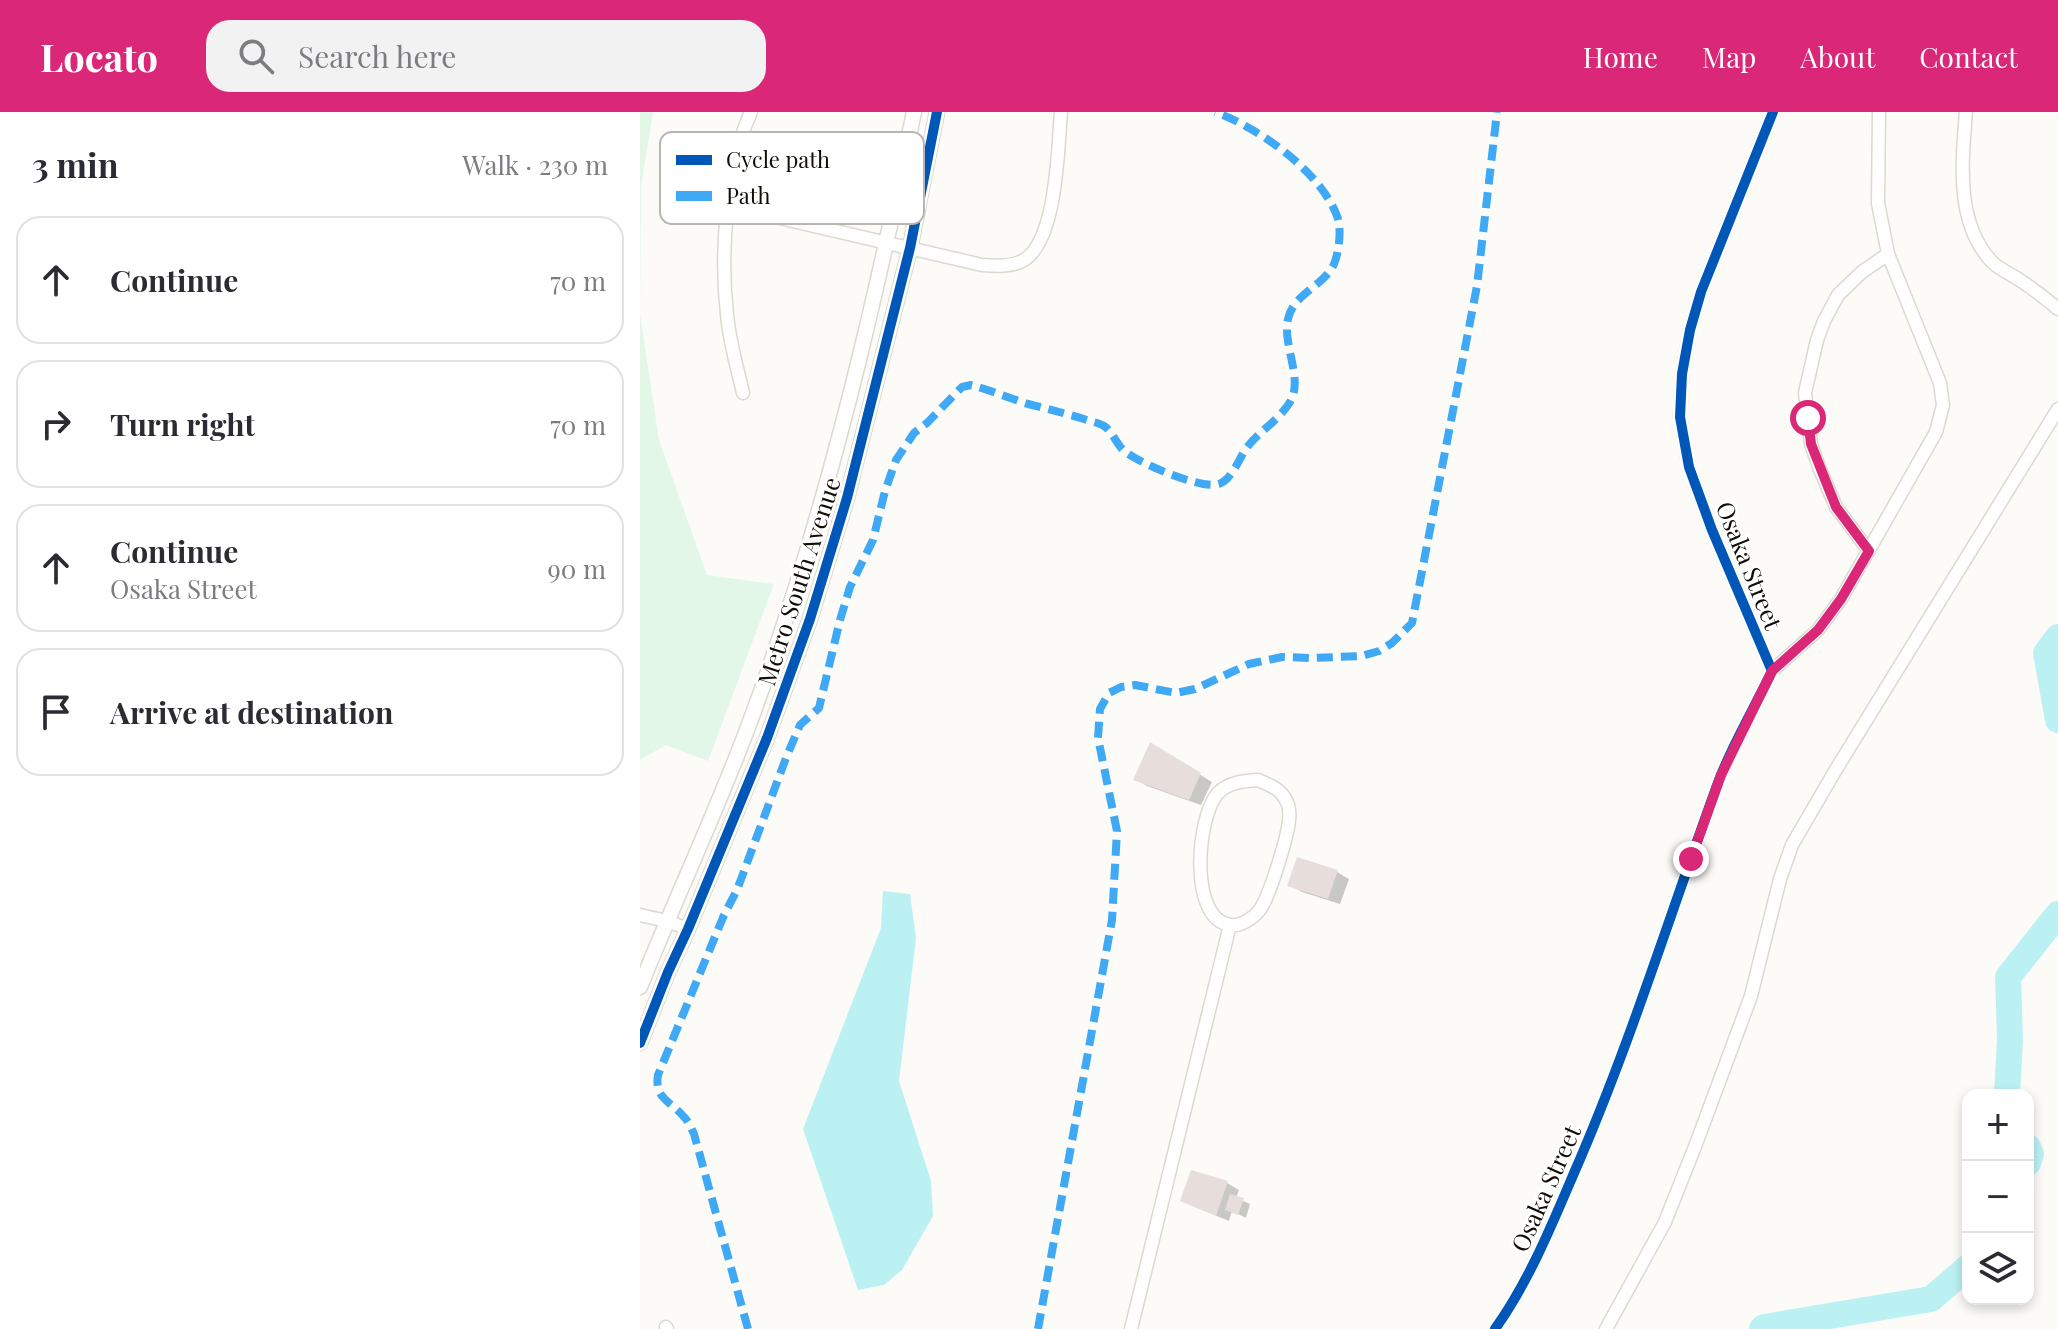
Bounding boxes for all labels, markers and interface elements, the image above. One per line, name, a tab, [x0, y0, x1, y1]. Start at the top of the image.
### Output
search box	[206, 20, 766, 92]
text: Locato	[40, 31, 158, 82]
icon: search	[234, 34, 278, 78]
text: Search here	[298, 36, 457, 76]
text: Home	[1583, 38, 1658, 75]
text: Map	[1702, 38, 1756, 75]
text: About	[1800, 38, 1875, 75]
text: Contact	[1919, 38, 2018, 75]
legend	[660, 132, 924, 224]
text: 3 min	[32, 141, 119, 187]
text: Cycle path	[726, 144, 830, 174]
text: Walk · 230 m	[462, 147, 608, 182]
text: Path	[726, 180, 770, 210]
icon: ahead	[34, 258, 78, 302]
text: Continue	[110, 260, 238, 300]
text: 70 m	[550, 263, 606, 298]
route start	[1790, 400, 1826, 436]
icon: right	[34, 402, 78, 446]
text: Turn right	[110, 404, 255, 444]
text: 70 m	[550, 407, 606, 442]
street label: Metro South Avenue	[749, 473, 847, 689]
street label: Osaka Street	[1710, 496, 1790, 634]
text: Continue	[110, 531, 238, 571]
icon: ahead	[34, 546, 78, 590]
text: 90 m	[548, 551, 606, 586]
text: Osaka Street	[110, 571, 257, 606]
icon: arrive	[34, 690, 78, 734]
text: Arrive at destination	[110, 692, 393, 732]
route end	[1673, 841, 1709, 877]
map controls	[1962, 1089, 2034, 1305]
button: +	[1962, 1089, 2034, 1161]
street label: Osaka Street	[1503, 1119, 1587, 1256]
button: −	[1962, 1161, 2034, 1233]
button: layers	[1962, 1233, 2034, 1305]

